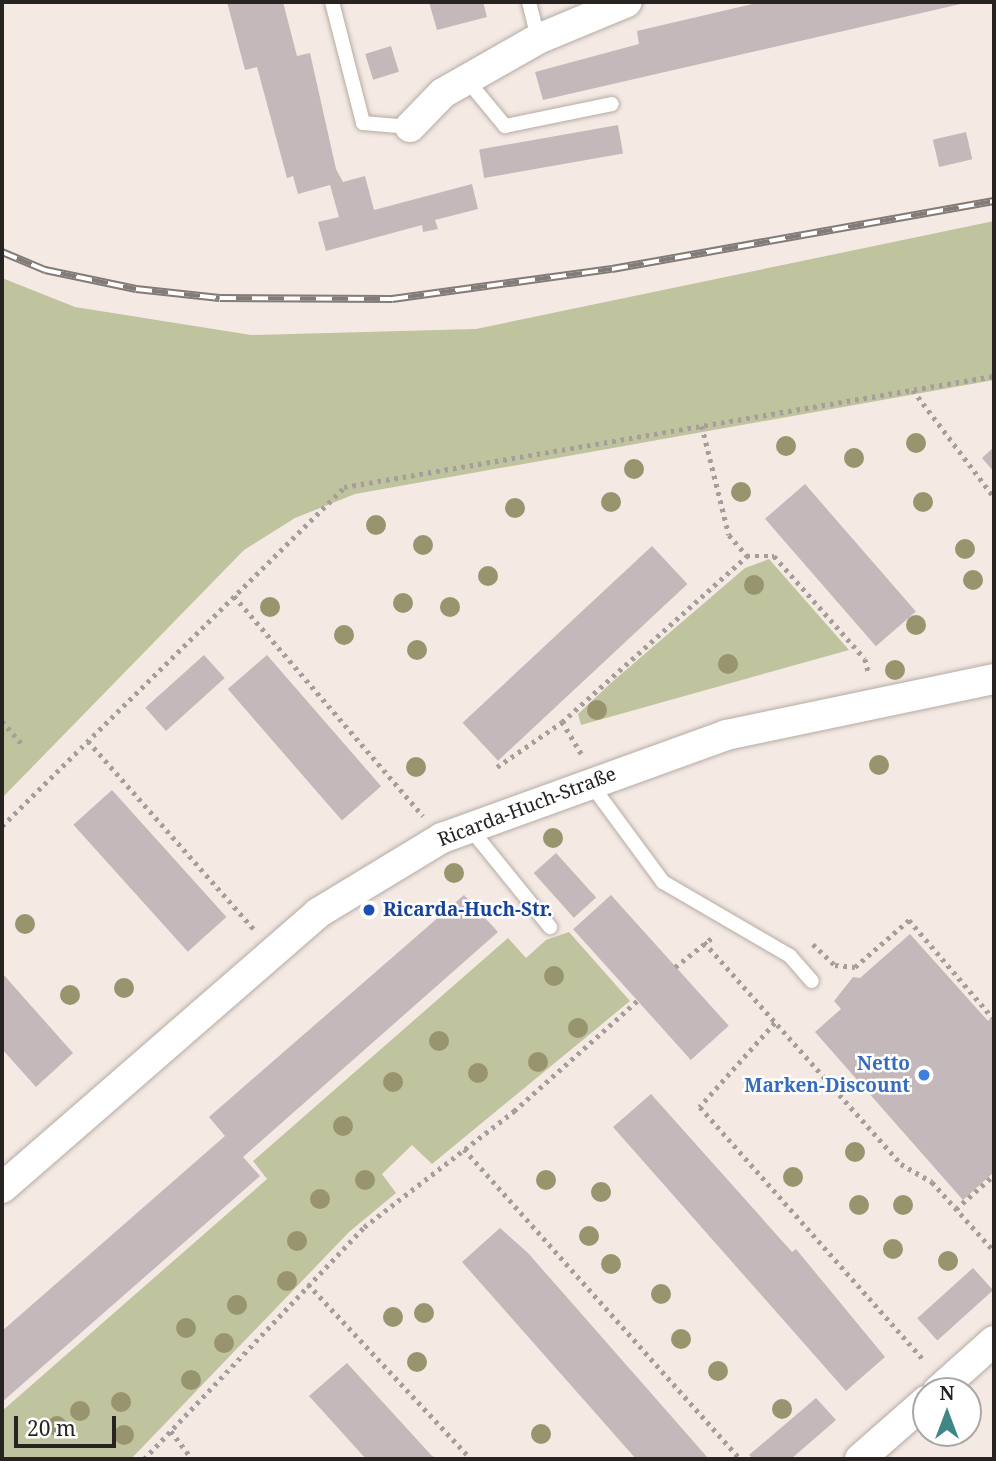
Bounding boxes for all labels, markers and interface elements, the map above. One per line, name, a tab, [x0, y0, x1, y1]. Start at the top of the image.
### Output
street label: Ricarda-Huch-Straße	[435, 762, 619, 852]
place label: Ricarda-Huch-Str.	[383, 899, 553, 921]
marker: Ricarda-Huch-Str.	[361, 902, 377, 918]
place label: Netto Marken-Discount	[744, 1053, 910, 1097]
marker: Netto Marken-Discount	[916, 1067, 932, 1083]
north arrow	[912, 1377, 982, 1447]
text: N	[940, 1380, 954, 1406]
scale bar	[18, 1402, 119, 1446]
text: 20 m	[27, 1414, 76, 1442]

